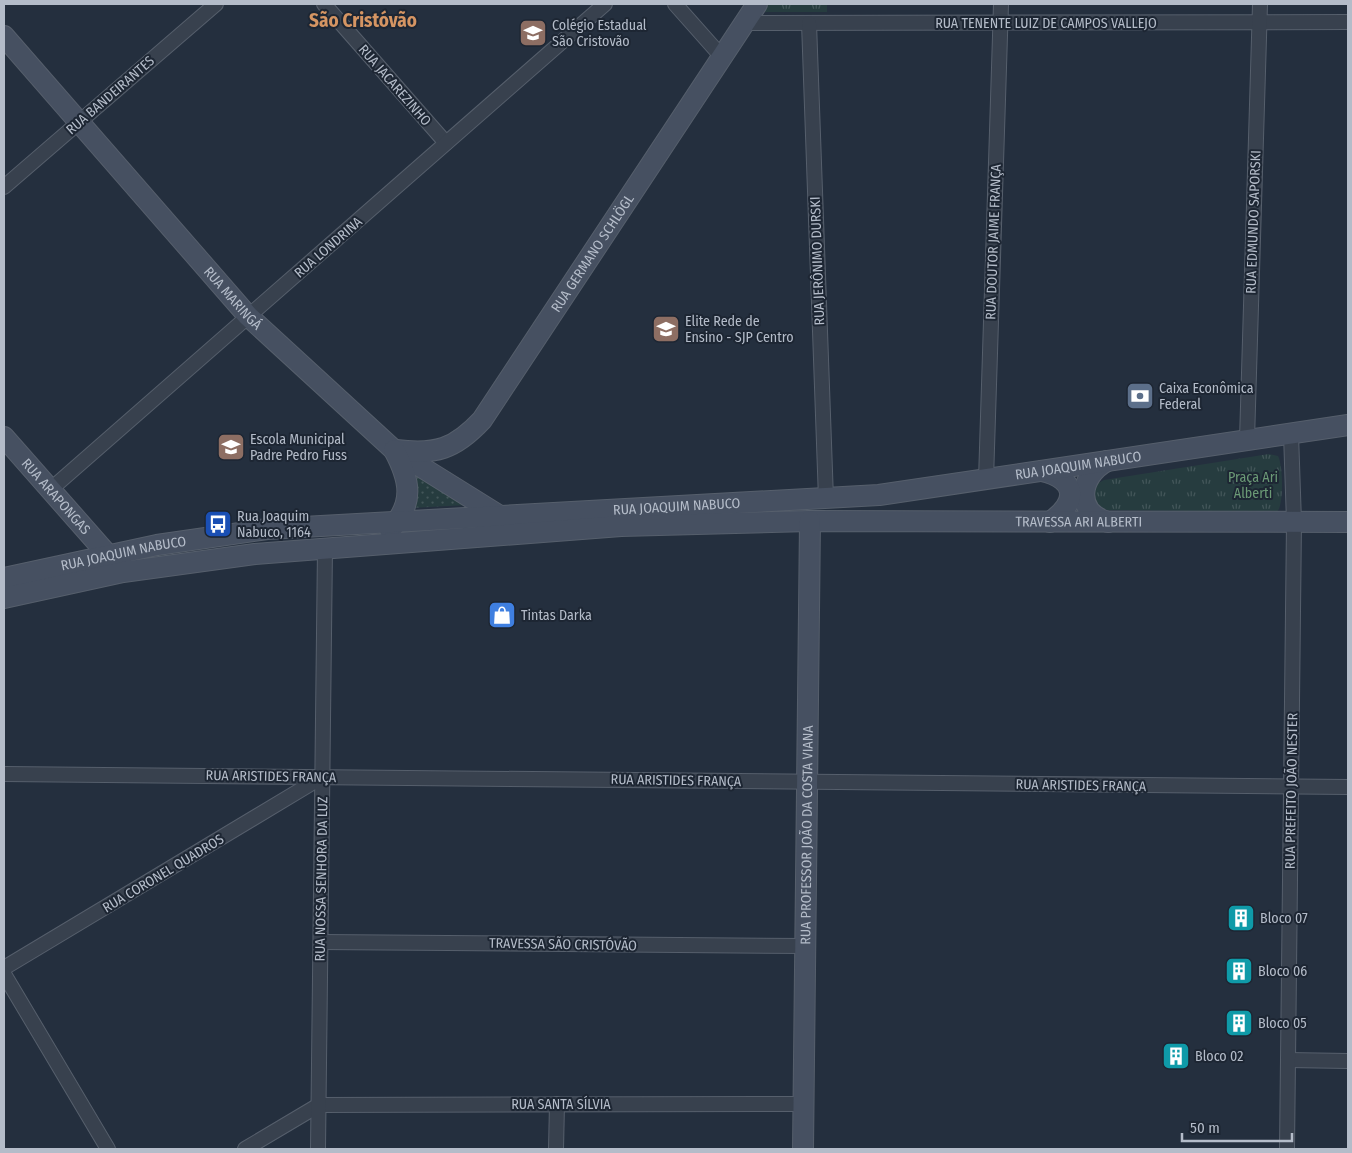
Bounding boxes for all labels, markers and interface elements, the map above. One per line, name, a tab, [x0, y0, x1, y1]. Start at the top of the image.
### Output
district label: São Cristóvão	[309, 9, 417, 32]
street label: RUA TENENTE LUIZ DE CAMPOS VALLEJO	[935, 15, 1157, 32]
place label: Colégio Estadual São Cristovão	[552, 17, 647, 50]
school or university icon: Colégio Estadual São Cristovão	[518, 18, 548, 48]
street label: RUA JACAREZINHO	[355, 41, 435, 130]
street label: RUA BANDEIRANTES	[63, 52, 158, 138]
street label: RUA EDMUNDO SAPORSKI	[1242, 150, 1265, 294]
street label: RUA DOUTOR JAIME FRANÇA	[982, 163, 1005, 320]
street label: RUA GERMANO SCHLÖGL	[548, 191, 638, 315]
street label: RUA JERÔNIMO DURSKI	[806, 196, 828, 326]
street label: RUA LONDRINA	[291, 213, 366, 281]
street label: RUA MARINGÁ	[200, 263, 266, 334]
place label: Elite Rede de Ensino - SJP Centro	[685, 313, 794, 346]
school or university icon: Elite Rede de Ensino - SJP Centro	[651, 314, 681, 344]
place label: Caixa Econômica Federal	[1159, 380, 1254, 413]
bank icon: Caixa Econômica Federal	[1125, 381, 1155, 411]
place label: Escola Municipal Padre Pedro Fuss	[250, 431, 347, 464]
school or university icon: Escola Municipal Padre Pedro Fuss	[216, 432, 246, 462]
street label: RUA JOAQUIM NABUCO	[1014, 448, 1143, 484]
street label: RUA ARAPONGAS	[18, 455, 94, 538]
park label: Praça Ari Alberti	[1228, 469, 1278, 502]
street label: RUA JOAQUIM NABUCO	[613, 495, 741, 519]
place label: Rua Joaquim Nabuco, 1164	[237, 508, 311, 541]
bus stop icon: Rua Joaquim Nabuco, 1164	[203, 509, 233, 539]
street label: TRAVESSA ARI ALBERTI	[1016, 513, 1142, 531]
street label: RUA JOAQUIM NABUCO	[59, 533, 187, 575]
shop icon: Tintas Darka	[487, 600, 517, 630]
place label: Tintas Darka	[521, 607, 592, 624]
street label: RUA PREFEITO JOÃO NESTER	[1282, 712, 1301, 869]
street label: RUA PROFESSOR JOÃO DA COSTA VIANA	[797, 725, 817, 945]
street label: RUA ARISTIDES FRANÇA	[206, 767, 337, 786]
street label: RUA ARISTIDES FRANÇA	[611, 771, 742, 790]
street label: RUA ARISTIDES FRANÇA	[1016, 776, 1147, 795]
street label: RUA NOSSA SENHORA DA LUZ	[312, 796, 331, 961]
street label: RUA CORONEL QUADROS	[100, 830, 227, 916]
building icon: Bloco 07	[1226, 903, 1256, 933]
place label: Bloco 07	[1260, 910, 1308, 927]
street label: TRAVESSA SÃO CRISTÓVÃO	[489, 934, 637, 954]
building icon: Bloco 06	[1224, 956, 1254, 986]
place label: Bloco 06	[1258, 963, 1307, 980]
building icon: Bloco 05	[1224, 1008, 1254, 1038]
place label: Bloco 05	[1258, 1015, 1307, 1032]
building icon: Bloco 02	[1161, 1041, 1191, 1071]
place label: Bloco 02	[1195, 1048, 1243, 1065]
street label: RUA SANTA SÍLVIA	[511, 1095, 611, 1113]
scale bar	[1182, 1110, 1292, 1142]
text: 50 m	[1190, 1119, 1220, 1137]

